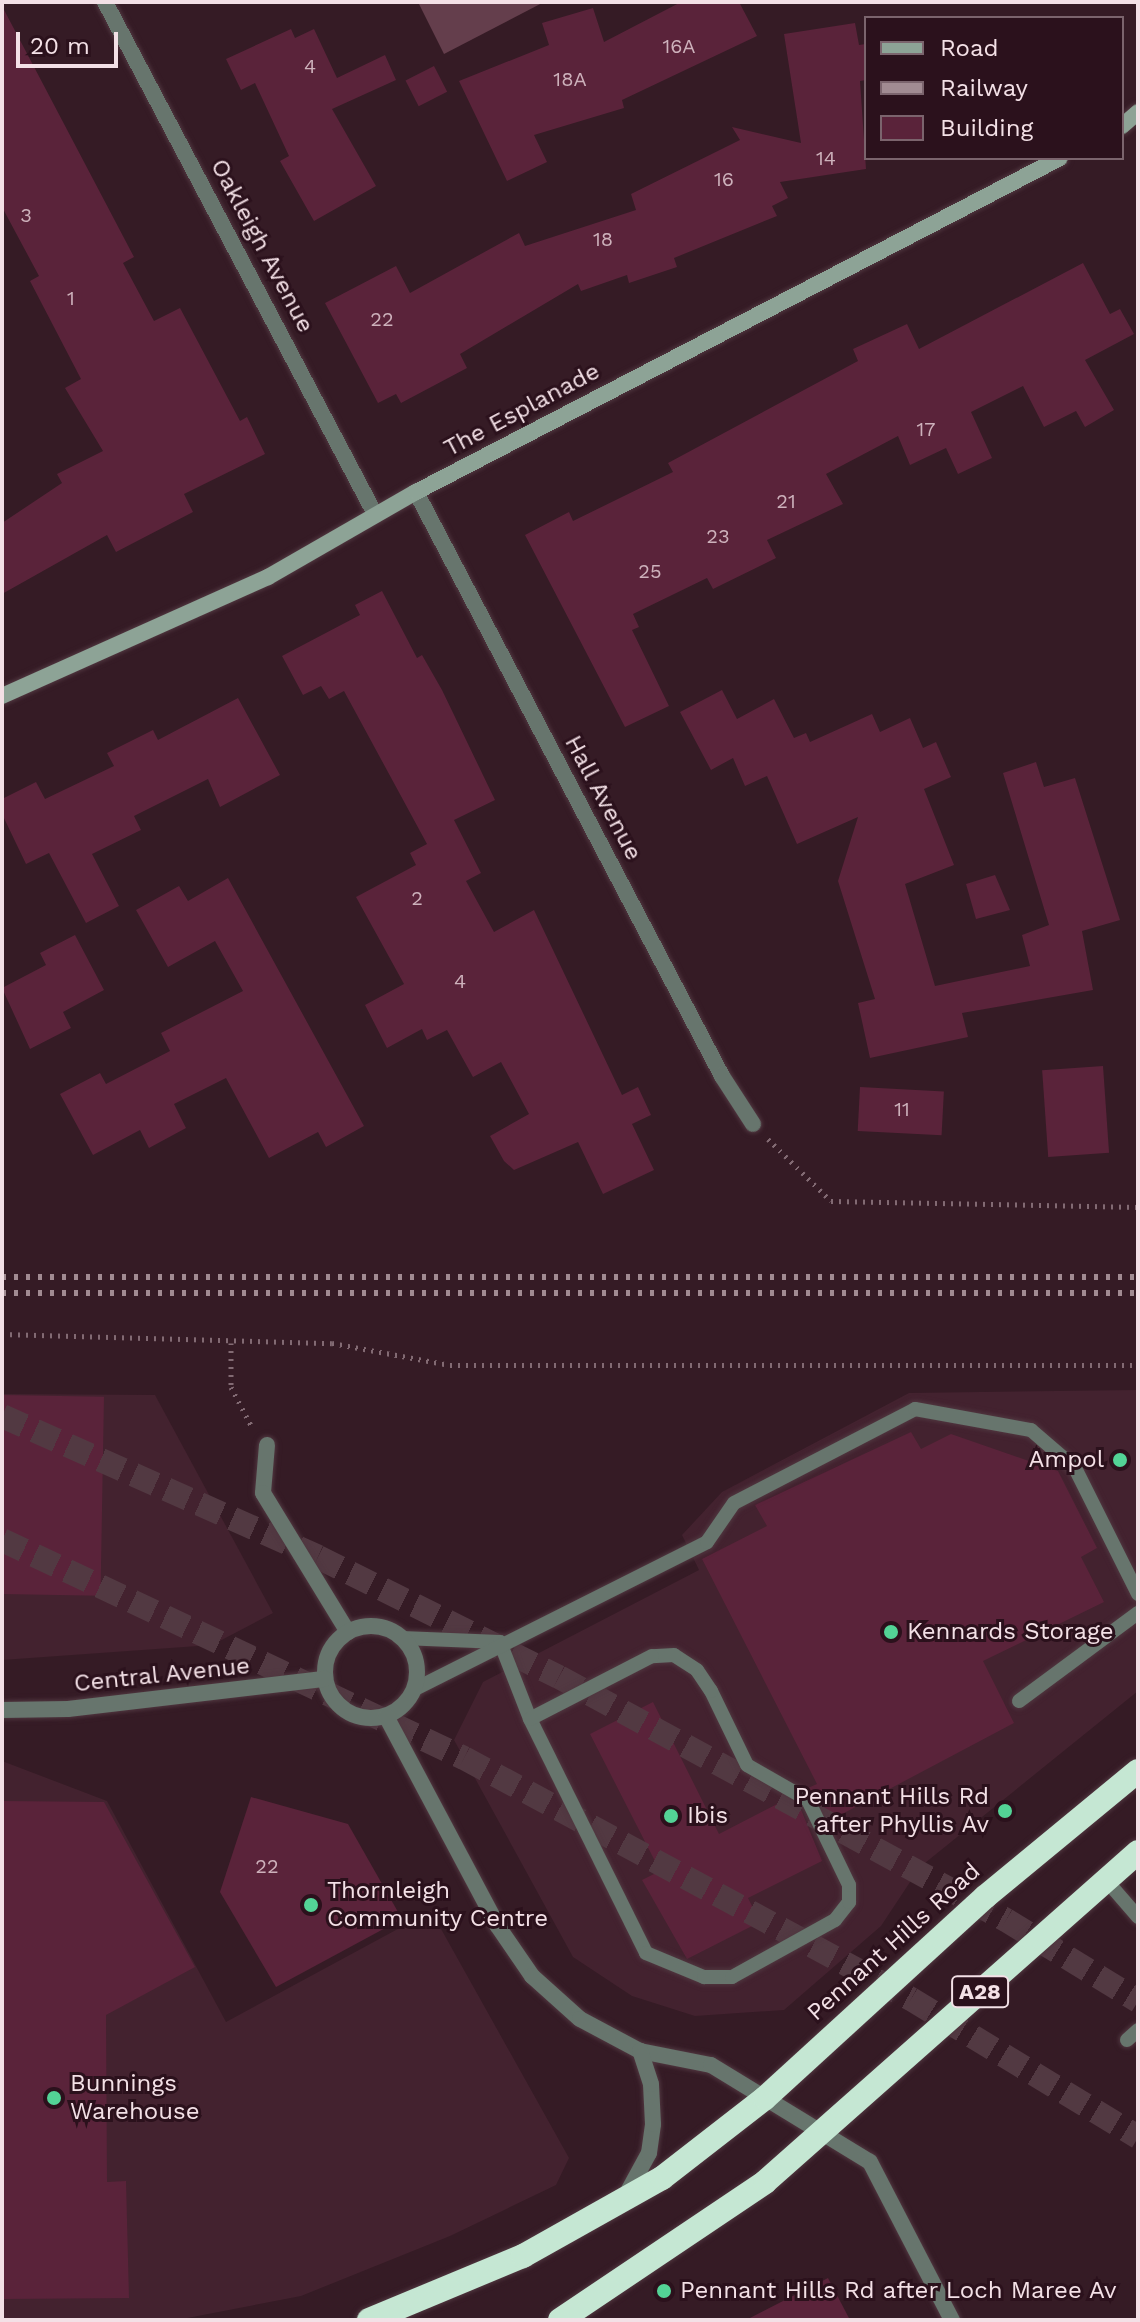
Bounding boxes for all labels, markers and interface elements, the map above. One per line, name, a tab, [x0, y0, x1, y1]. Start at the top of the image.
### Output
scale bar	[20, 16, 122, 66]
legend	[864, 16, 1124, 160]
text: 20 m	[30, 32, 90, 60]
house number: 16A	[662, 34, 696, 58]
text: Road	[940, 34, 999, 62]
house number: 4	[304, 54, 316, 78]
house number: 18A	[553, 67, 587, 91]
text: Railway	[940, 74, 1028, 102]
text: Building	[940, 114, 1033, 142]
house number: 14	[816, 146, 836, 170]
street label: Oakleigh Avenue	[204, 154, 320, 338]
house number: 16	[714, 167, 734, 191]
house number: 3	[20, 203, 32, 227]
house number: 18	[593, 227, 613, 251]
house number: 1	[67, 286, 75, 310]
house number: 22	[370, 307, 394, 331]
street label: The Esplanade	[439, 357, 605, 463]
house number: 17	[916, 417, 936, 441]
house number: 21	[776, 489, 796, 513]
house number: 23	[706, 524, 730, 548]
house number: 25	[638, 559, 662, 583]
street label: Hall Avenue	[558, 730, 648, 866]
house number: 2	[411, 886, 423, 910]
house number: 4	[454, 969, 466, 993]
house number: 11	[894, 1097, 910, 1121]
place label: Ampol	[1028, 1446, 1104, 1474]
marker: Ampol	[1111, 1451, 1129, 1469]
place label: Kennards Storage	[907, 1618, 1114, 1646]
marker: Kennards Storage	[882, 1623, 900, 1641]
street label: Central Avenue	[72, 1651, 252, 1699]
place label: Pennant Hills Rd after Phyllis Av	[794, 1783, 989, 1839]
place label: Ibis	[687, 1802, 728, 1830]
marker: Pennant Hills Rd after Phyllis Av	[996, 1802, 1014, 1820]
marker: Ibis	[662, 1807, 680, 1825]
house number: 22	[255, 1854, 279, 1878]
street label: Pennant Hills Road	[802, 1857, 986, 2027]
place label: Thornleigh Community Centre	[327, 1877, 549, 1933]
marker: Thornleigh Community Centre	[302, 1896, 320, 1914]
road number: A28	[950, 1974, 1010, 2010]
place label: Bunnings Warehouse	[70, 2070, 200, 2126]
marker: Bunnings Warehouse	[45, 2089, 63, 2107]
place label: Pennant Hills Rd after Loch Maree Av	[680, 2277, 1118, 2305]
marker: Pennant Hills Rd after Loch Maree Av	[655, 2282, 673, 2300]

